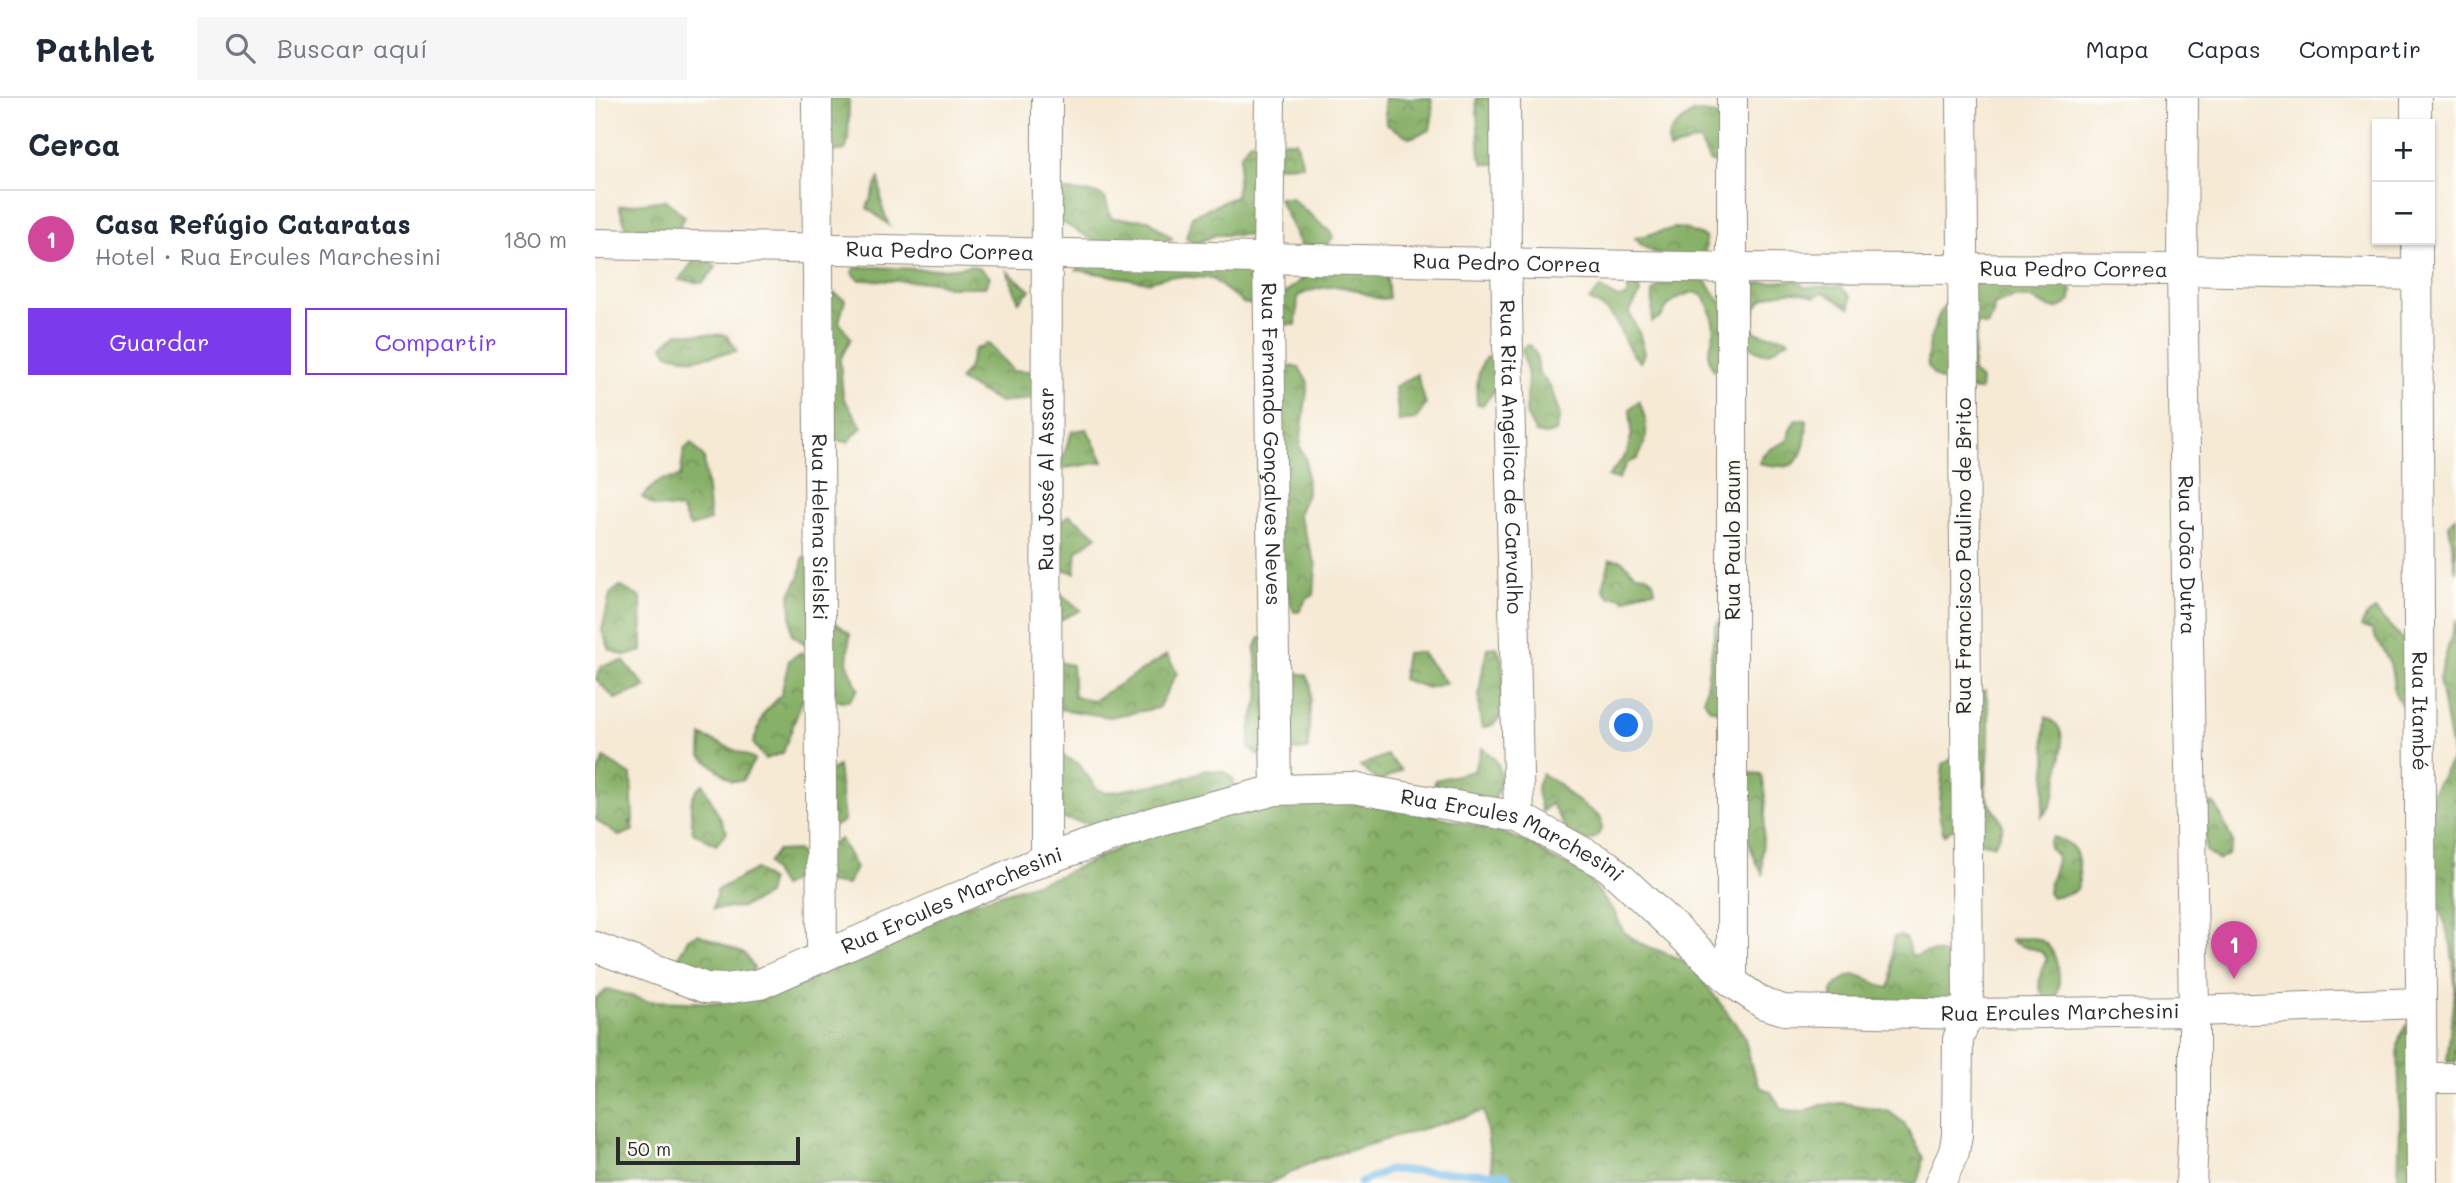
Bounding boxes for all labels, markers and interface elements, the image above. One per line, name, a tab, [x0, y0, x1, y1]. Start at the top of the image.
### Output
search box	[197, 17, 687, 80]
text: Pathlet	[35, 27, 155, 70]
icon: search	[221, 29, 259, 67]
text: Buscar aquí	[277, 31, 428, 65]
text: Mapa	[2085, 33, 2149, 64]
text: Capas	[2187, 33, 2261, 64]
text: Compartir	[2299, 33, 2421, 64]
map controls	[2372, 119, 2435, 245]
button: +	[2372, 119, 2435, 182]
text: Cerca	[28, 124, 120, 164]
button: −	[2372, 182, 2435, 245]
text: Casa Refúgio Cataratas	[95, 207, 411, 241]
text: 1	[46, 224, 56, 254]
text: 180 m	[503, 224, 567, 254]
street label: Rua Pedro Correa	[846, 234, 1034, 265]
text: Hotel · Rua Ercules Marchesini	[95, 241, 441, 271]
street label: Rua Pedro Correa	[1412, 246, 1601, 277]
street label: Rua Pedro Correa	[1980, 254, 2168, 282]
street label: Rua Fernando Gonçalves Neves	[1256, 282, 1288, 606]
street label: Rua Rita Angelica de Carvalho	[1495, 299, 1529, 614]
button: Guardar	[28, 308, 291, 375]
button: Compartir	[305, 308, 567, 375]
street label: Rua José Al Assar	[1031, 387, 1059, 571]
street label: Rua Francisco Paulino de Brito	[1949, 398, 1976, 714]
street label: Rua Helena Sielski	[807, 433, 835, 621]
street label: Rua Paulo Baum	[1718, 460, 1745, 620]
street label: Rua João Dutra	[2173, 475, 2203, 635]
street label: Rua Itambé	[2407, 651, 2435, 771]
your location	[1609, 708, 1643, 742]
street label: Rua Ercules Marchesini	[1399, 782, 1631, 886]
street label: Rua Ercules Marchesini	[836, 839, 1066, 959]
pin: 1	[2211, 921, 2257, 979]
street label: Rua Ercules Marchesini	[1941, 996, 2180, 1026]
scale bar	[616, 1134, 800, 1166]
text: 50 m	[627, 1136, 671, 1161]

